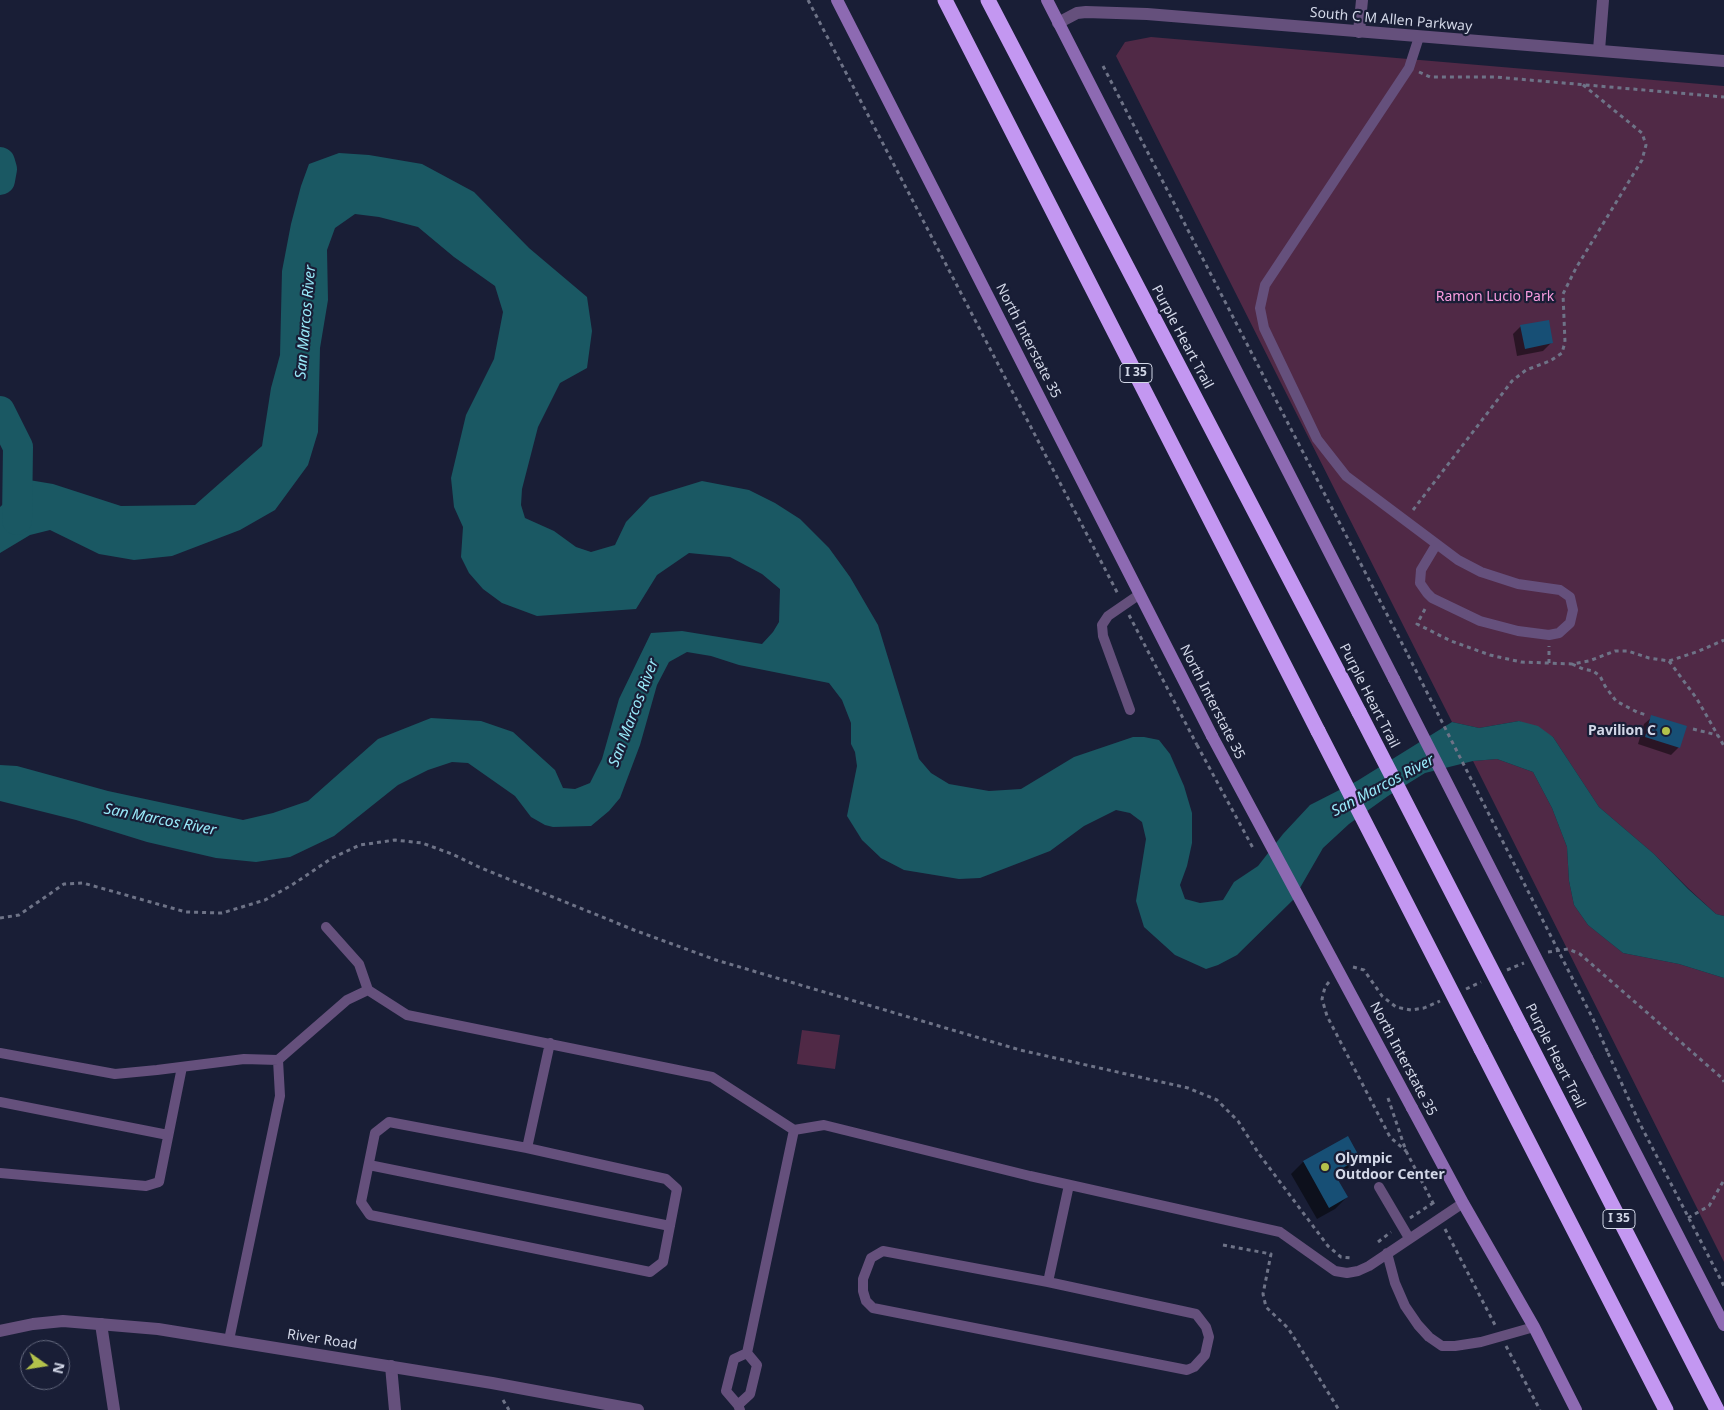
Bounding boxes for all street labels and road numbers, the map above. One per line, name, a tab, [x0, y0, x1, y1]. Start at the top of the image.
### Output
street label: South C M Allen Parkway	[1309, 5, 1473, 35]
street label: North Interstate 35	[992, 281, 1064, 401]
street label: Purple Heart Trail	[1148, 282, 1216, 392]
road number: I 35	[1120, 363, 1152, 382]
street label: Purple Heart Trail	[1335, 641, 1403, 751]
street label: North Interstate 35	[1176, 642, 1248, 762]
street label: North Interstate 35	[1366, 999, 1440, 1119]
street label: Purple Heart Trail	[1521, 1001, 1589, 1111]
road number: I 35	[1603, 1210, 1635, 1228]
street label: River Road	[286, 1326, 358, 1354]

